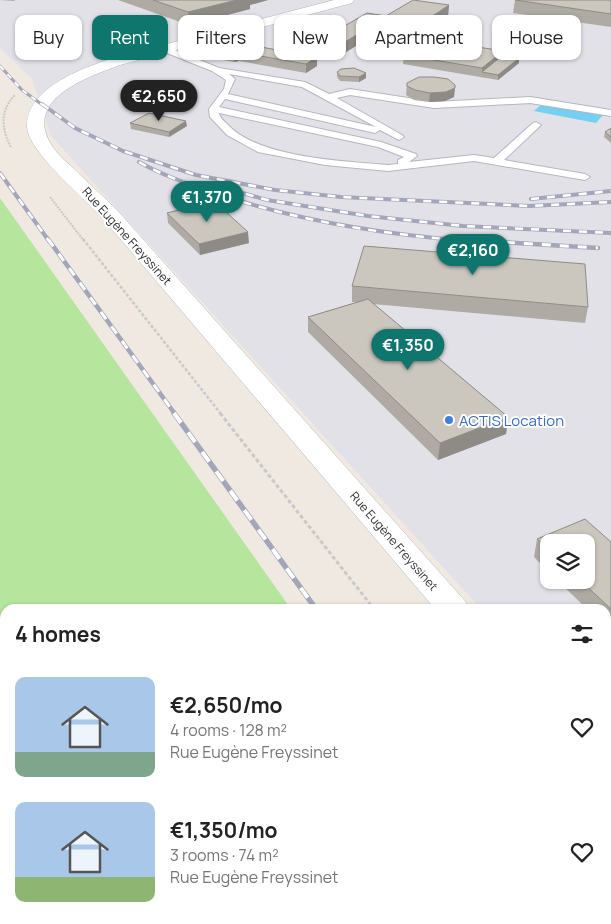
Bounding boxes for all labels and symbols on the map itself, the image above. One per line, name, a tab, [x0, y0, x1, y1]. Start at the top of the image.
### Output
pin: €2,650	[118, 80, 200, 122]
pin: €1,370	[166, 180, 248, 223]
street label: Rue Eugène Freyssinet	[78, 183, 176, 289]
pin: €2,160	[432, 234, 514, 276]
pin: €1,350	[367, 328, 449, 371]
place label: ACTIS Location	[459, 410, 564, 431]
marker: ACTIS Location	[443, 414, 455, 426]
street label: Rue Eugène Freyssinet	[346, 488, 442, 594]

